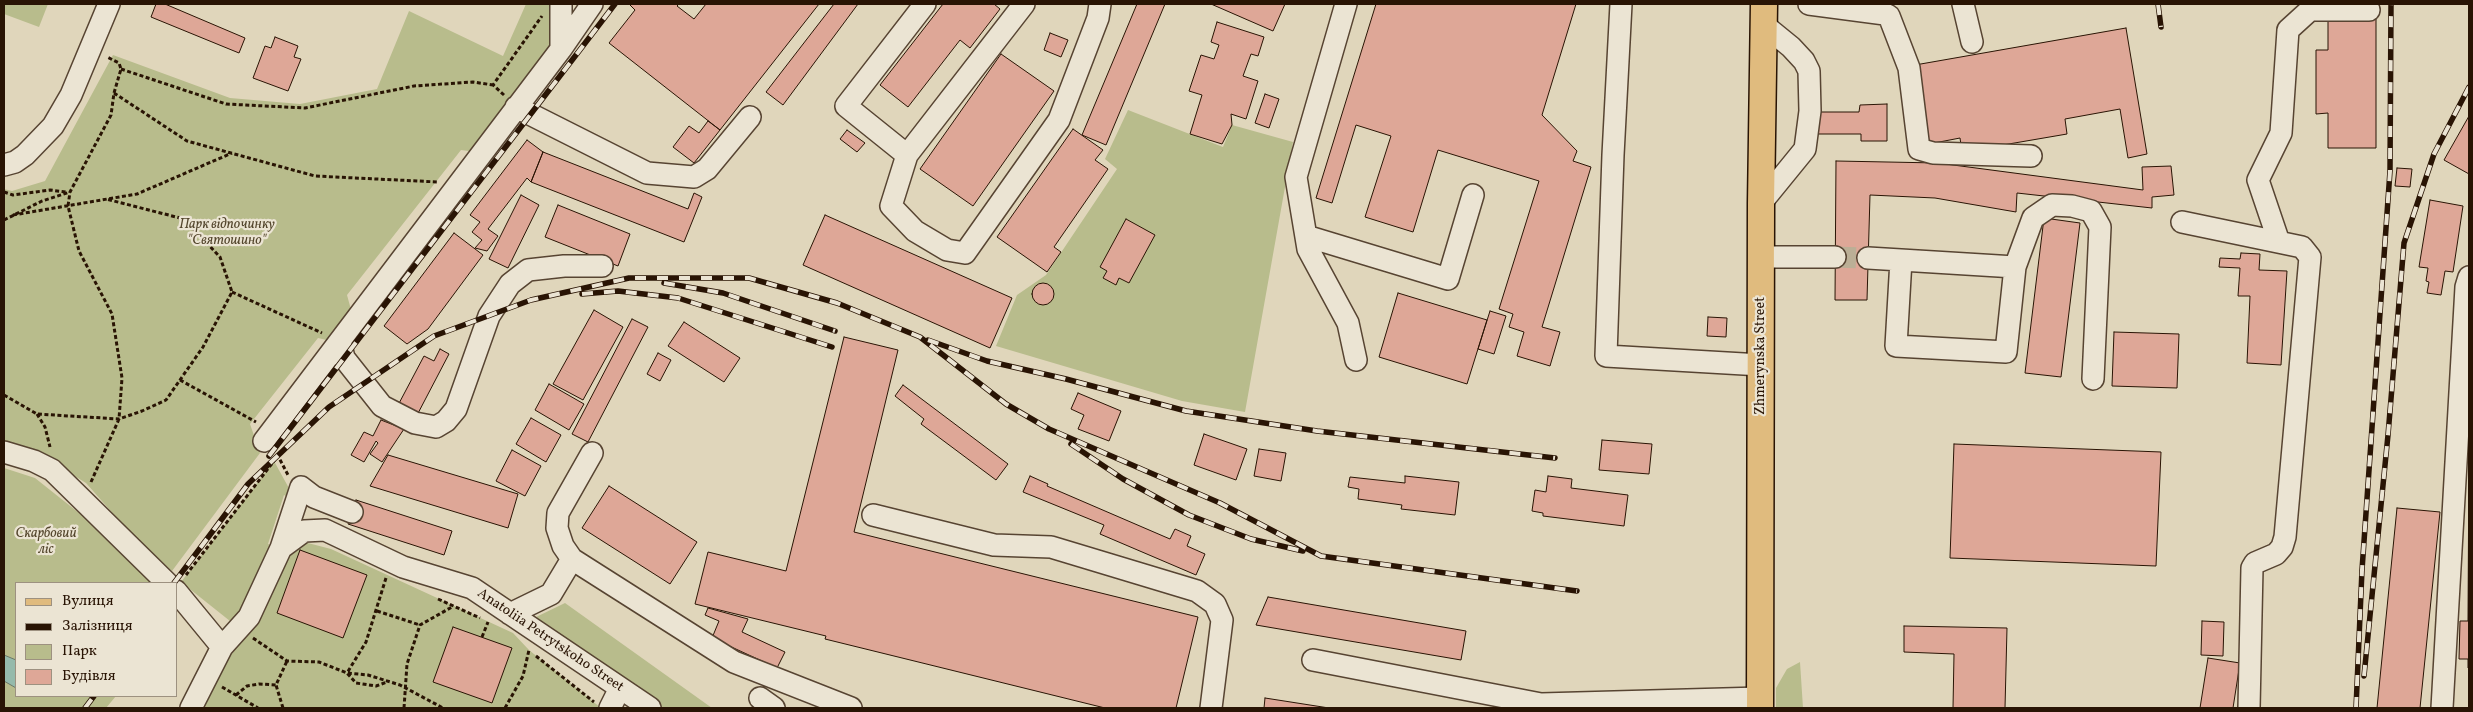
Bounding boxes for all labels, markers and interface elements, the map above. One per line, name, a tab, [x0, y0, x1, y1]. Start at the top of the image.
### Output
park label: Парк відпочинку "Святошино"	[179, 217, 275, 250]
street label: Zhmerynska Street	[1753, 297, 1769, 415]
park label: Скарбовий ліс	[15, 526, 77, 558]
legend	[15, 582, 178, 697]
street label: Anatoliia Petrytskoho Street	[474, 586, 626, 696]
text: Вулиця	[62, 591, 113, 612]
text: Залізниця	[62, 616, 133, 637]
text: Парк	[62, 641, 97, 662]
text: Будівля	[62, 666, 116, 687]

